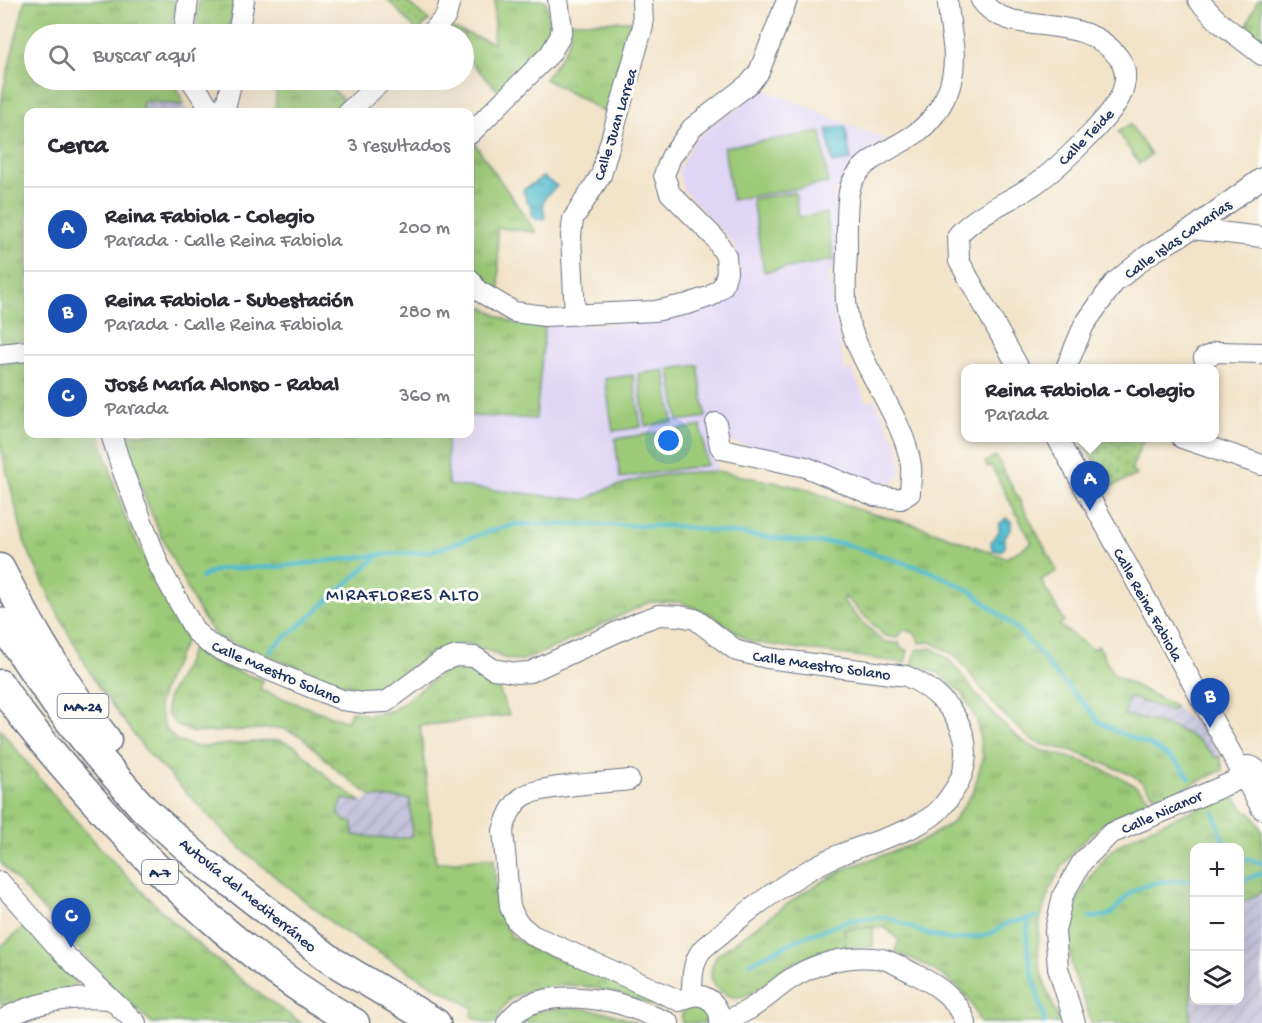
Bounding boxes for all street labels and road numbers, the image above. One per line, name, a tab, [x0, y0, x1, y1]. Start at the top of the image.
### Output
street label: Calle Juan Larrea	[591, 66, 644, 183]
street label: Calle Teide	[1056, 105, 1120, 171]
street label: Calle Islas Canarias	[1122, 196, 1237, 285]
street label: Calle Reina Fabiola	[1107, 546, 1186, 667]
street label: Calle Maestro Solano	[208, 638, 343, 710]
street label: Calle Maestro Solano	[751, 648, 892, 687]
road number: MA-24	[58, 694, 109, 718]
street label: Calle Nicanor	[1119, 787, 1207, 840]
street label: Autovía del Mediterráneo	[174, 835, 319, 958]
road number: A-7	[142, 860, 178, 884]

